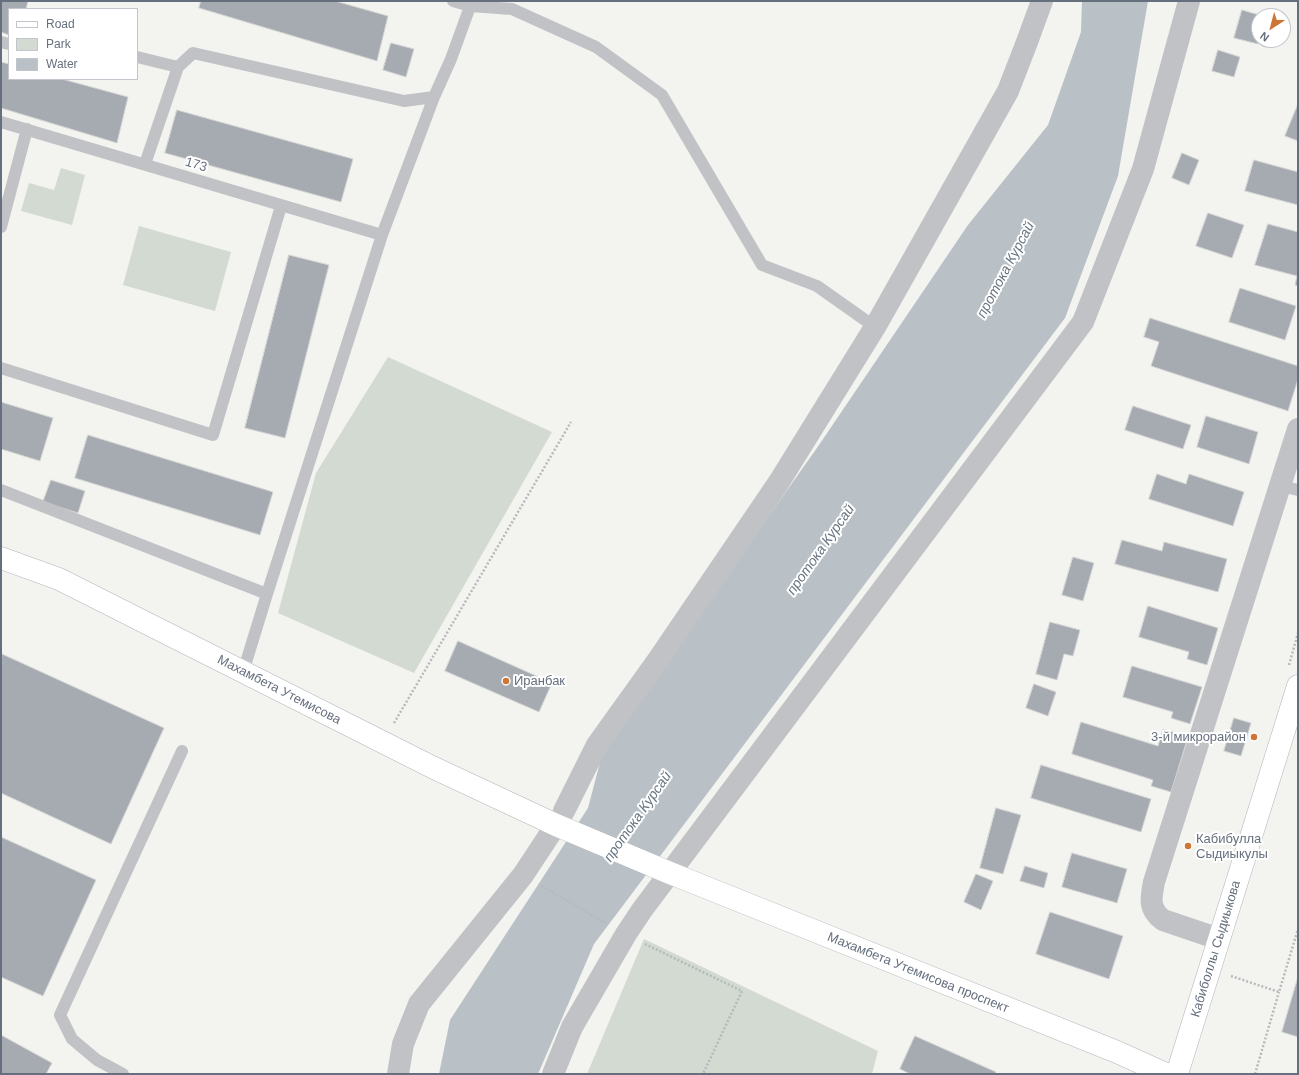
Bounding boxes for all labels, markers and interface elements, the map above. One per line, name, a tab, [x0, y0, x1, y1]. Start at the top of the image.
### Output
legend	[8, 8, 138, 80]
north arrow	[1251, 8, 1291, 48]
text: Road	[46, 17, 75, 31]
text: N	[1258, 30, 1271, 44]
text: Park	[46, 37, 71, 51]
text: Water	[46, 57, 78, 71]
street label: 173	[183, 154, 209, 176]
water label: протока Курсай	[974, 219, 1038, 321]
water label: протока Курсай	[784, 502, 858, 598]
street label: Махамбета Утемисова	[215, 652, 343, 728]
place label: Иранбак	[514, 673, 565, 689]
marker: Иранбак	[501, 676, 511, 686]
place label: 3-й микрорайон	[1151, 729, 1246, 745]
marker: 3-й микрорайон	[1249, 732, 1259, 742]
water label: протока Курсай	[601, 769, 675, 865]
place label: Кабибулла Сыдиыкулы	[1196, 831, 1268, 862]
marker: Кабибулла Сыдиыкулы	[1183, 841, 1193, 851]
street label: Кабиболлы Сыдиыкова	[1188, 879, 1244, 1019]
street label: Махамбета Утемисова проспект	[825, 929, 1011, 1017]

